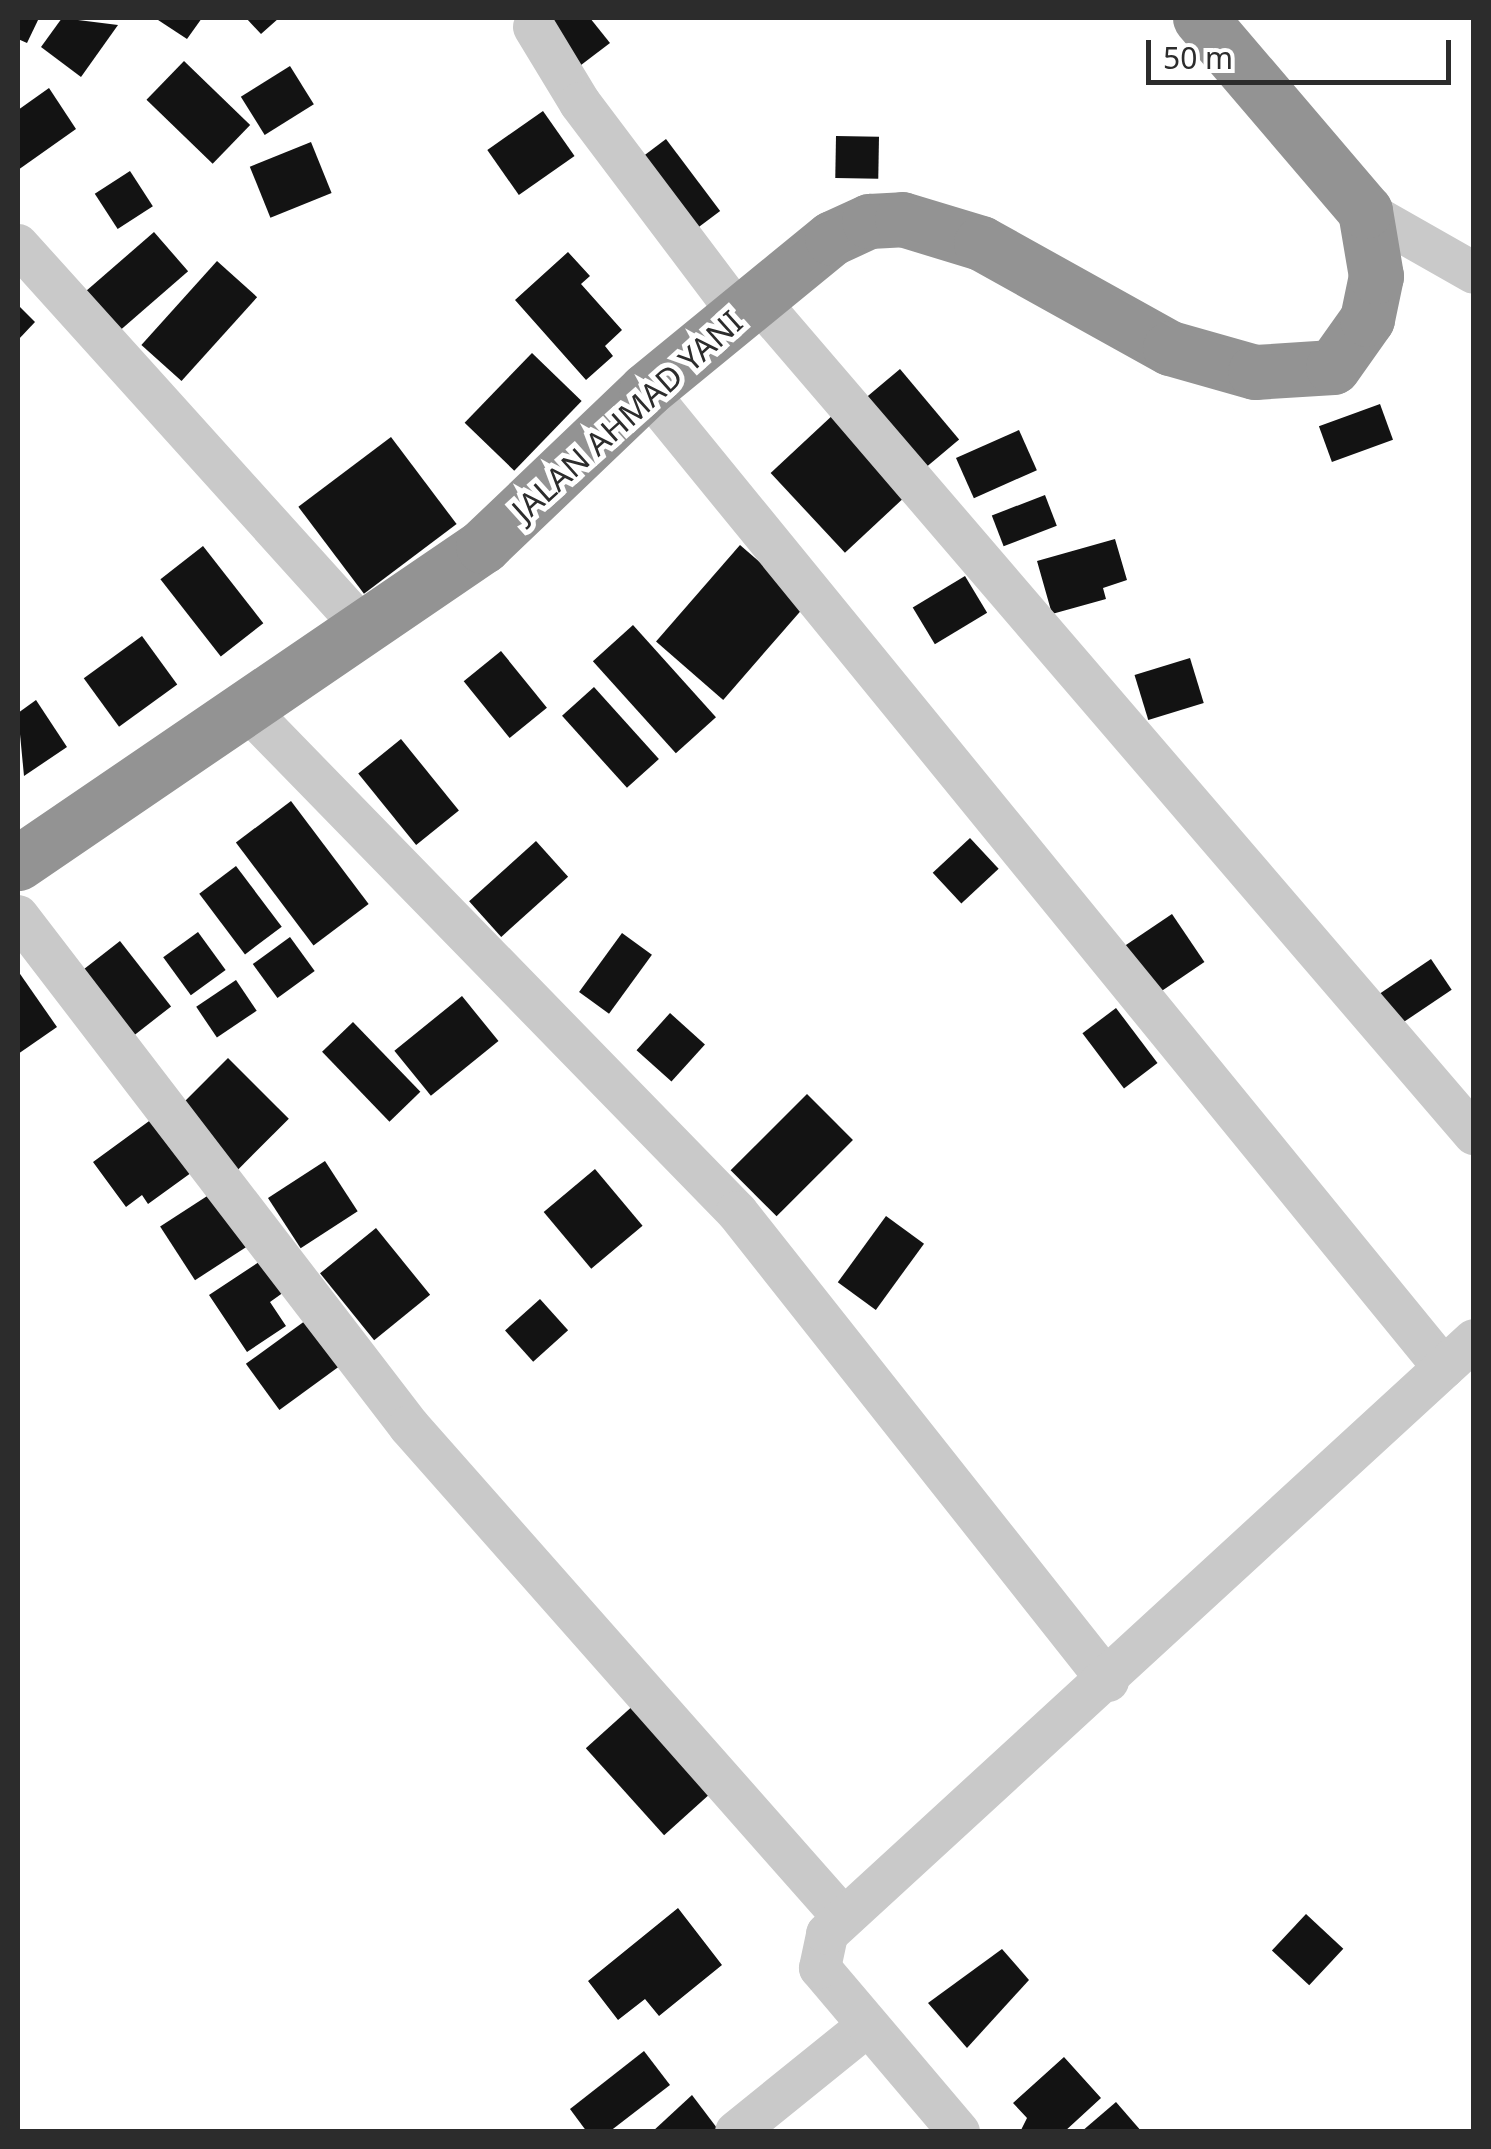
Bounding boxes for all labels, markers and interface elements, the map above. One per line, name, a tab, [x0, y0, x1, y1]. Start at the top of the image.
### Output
scale bar	[1151, 20, 1456, 82]
text: 50 m	[1163, 37, 1233, 78]
street label: JALAN AHMAD YANI	[504, 303, 750, 529]

